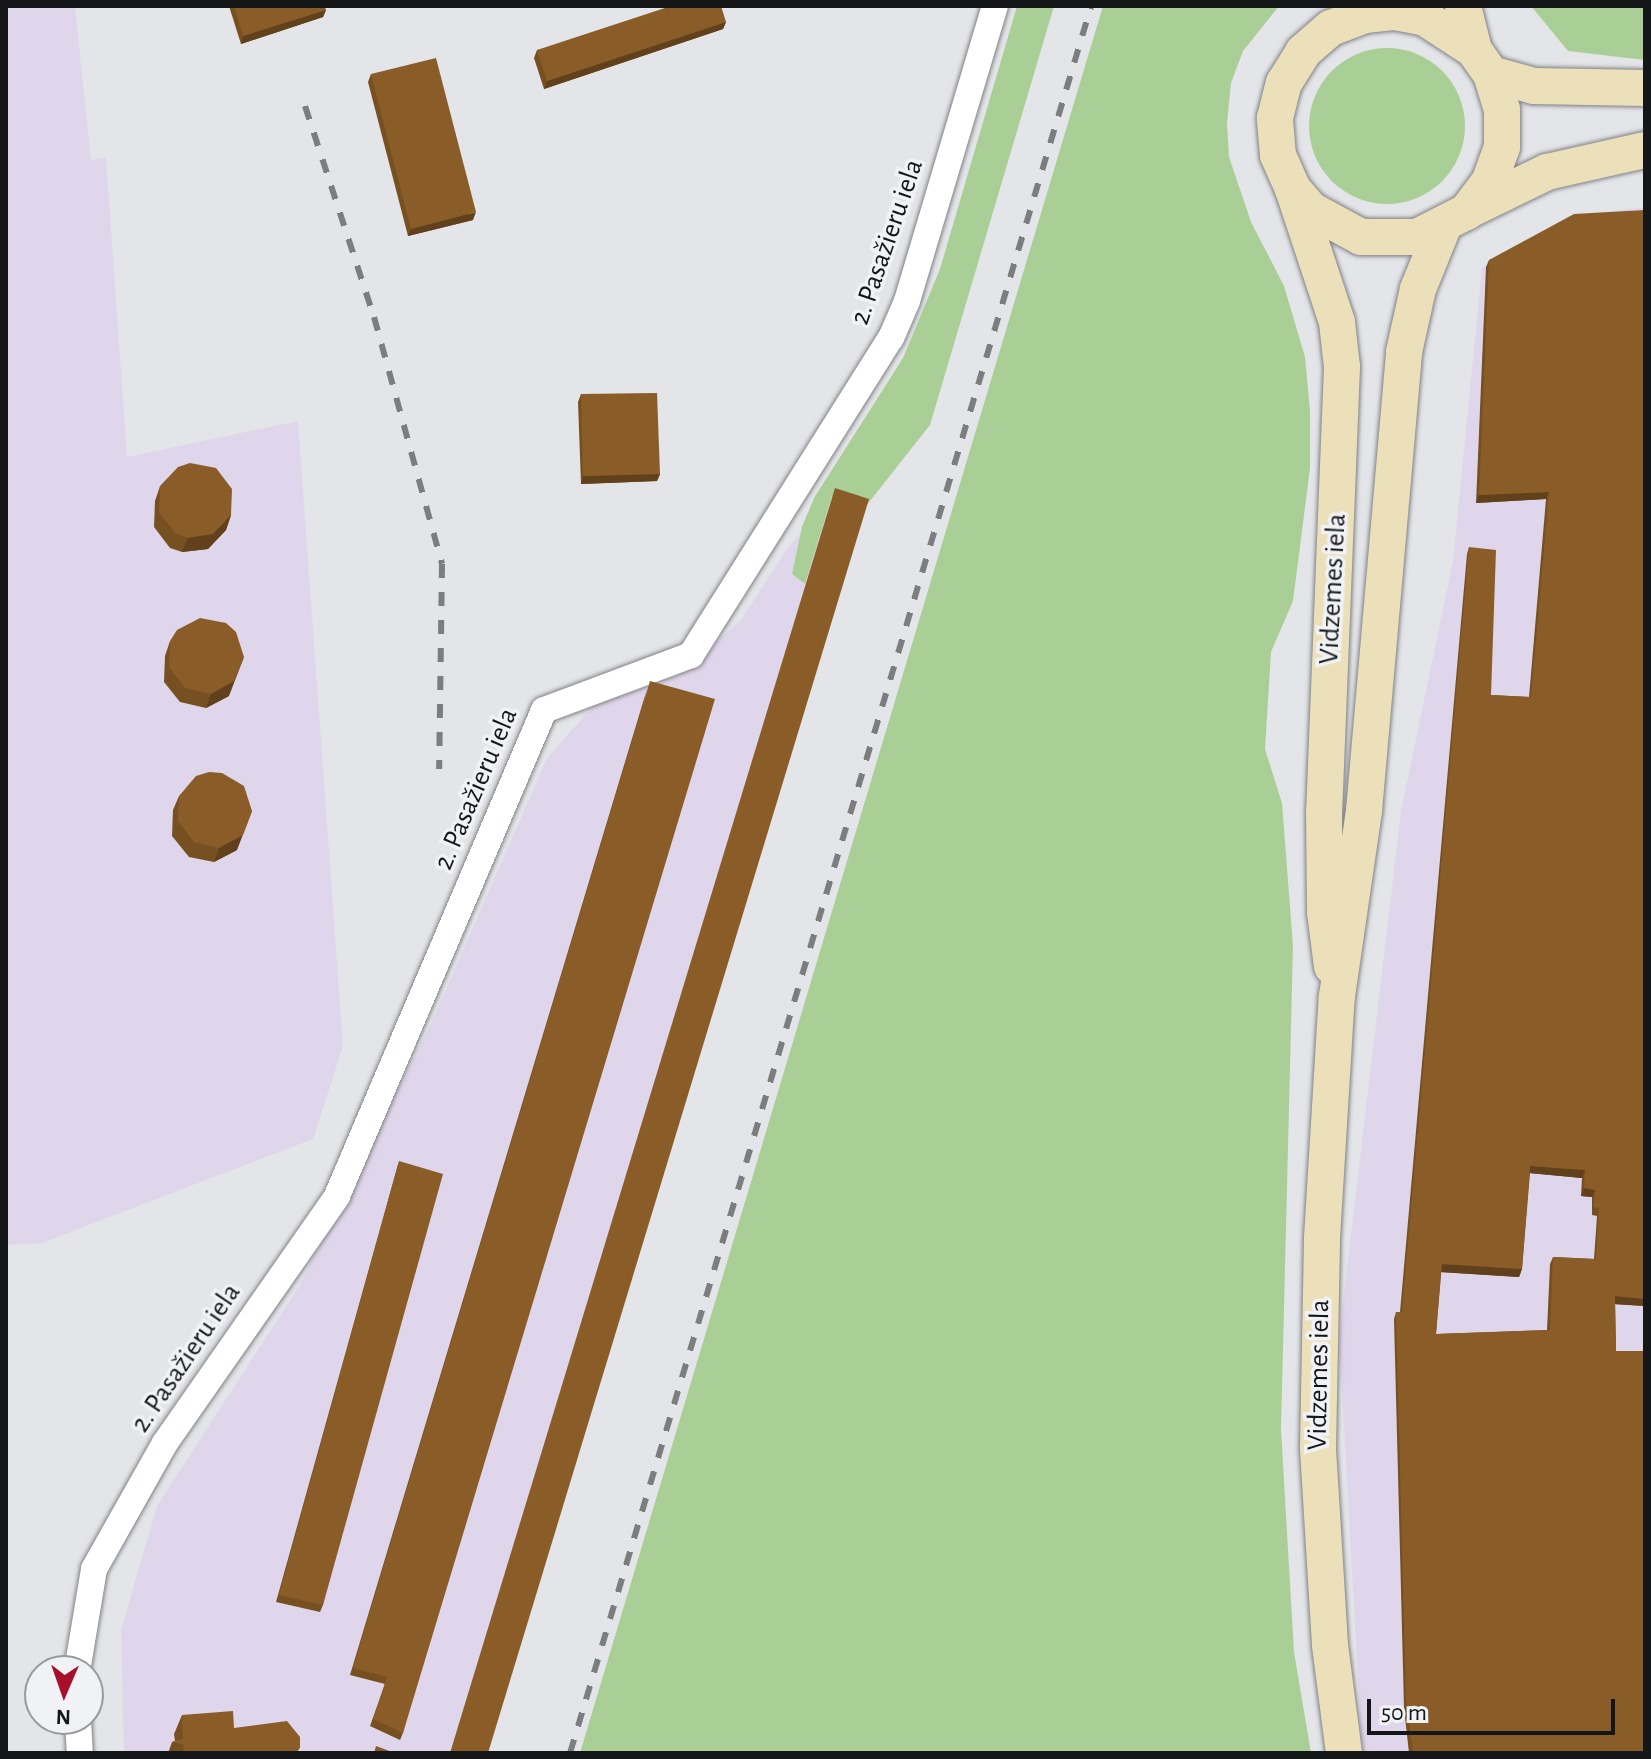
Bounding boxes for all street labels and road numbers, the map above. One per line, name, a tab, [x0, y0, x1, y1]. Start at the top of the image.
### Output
street label: 2. Pasažieru iela	[843, 155, 931, 329]
street label: Vidzemes iela	[1312, 513, 1354, 665]
street label: 2. Pasažieru iela	[427, 703, 525, 875]
street label: 2. Pasažieru iela	[124, 1277, 248, 1439]
street label: Vidzemes iela	[1301, 1299, 1337, 1451]

